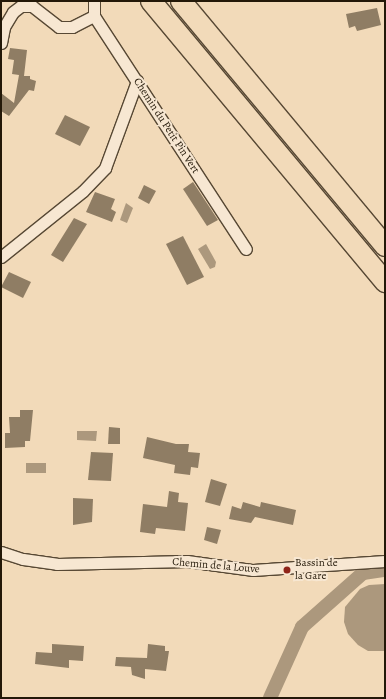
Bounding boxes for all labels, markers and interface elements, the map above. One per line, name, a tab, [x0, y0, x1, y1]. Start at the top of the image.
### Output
street label: Chemin du Petit Pin Vert	[130, 76, 202, 176]
street label: Chemin de la Louve	[172, 556, 260, 576]
place label: Bassin de la Gare	[295, 557, 338, 583]
marker: Bassin de la Gare	[282, 565, 292, 575]

